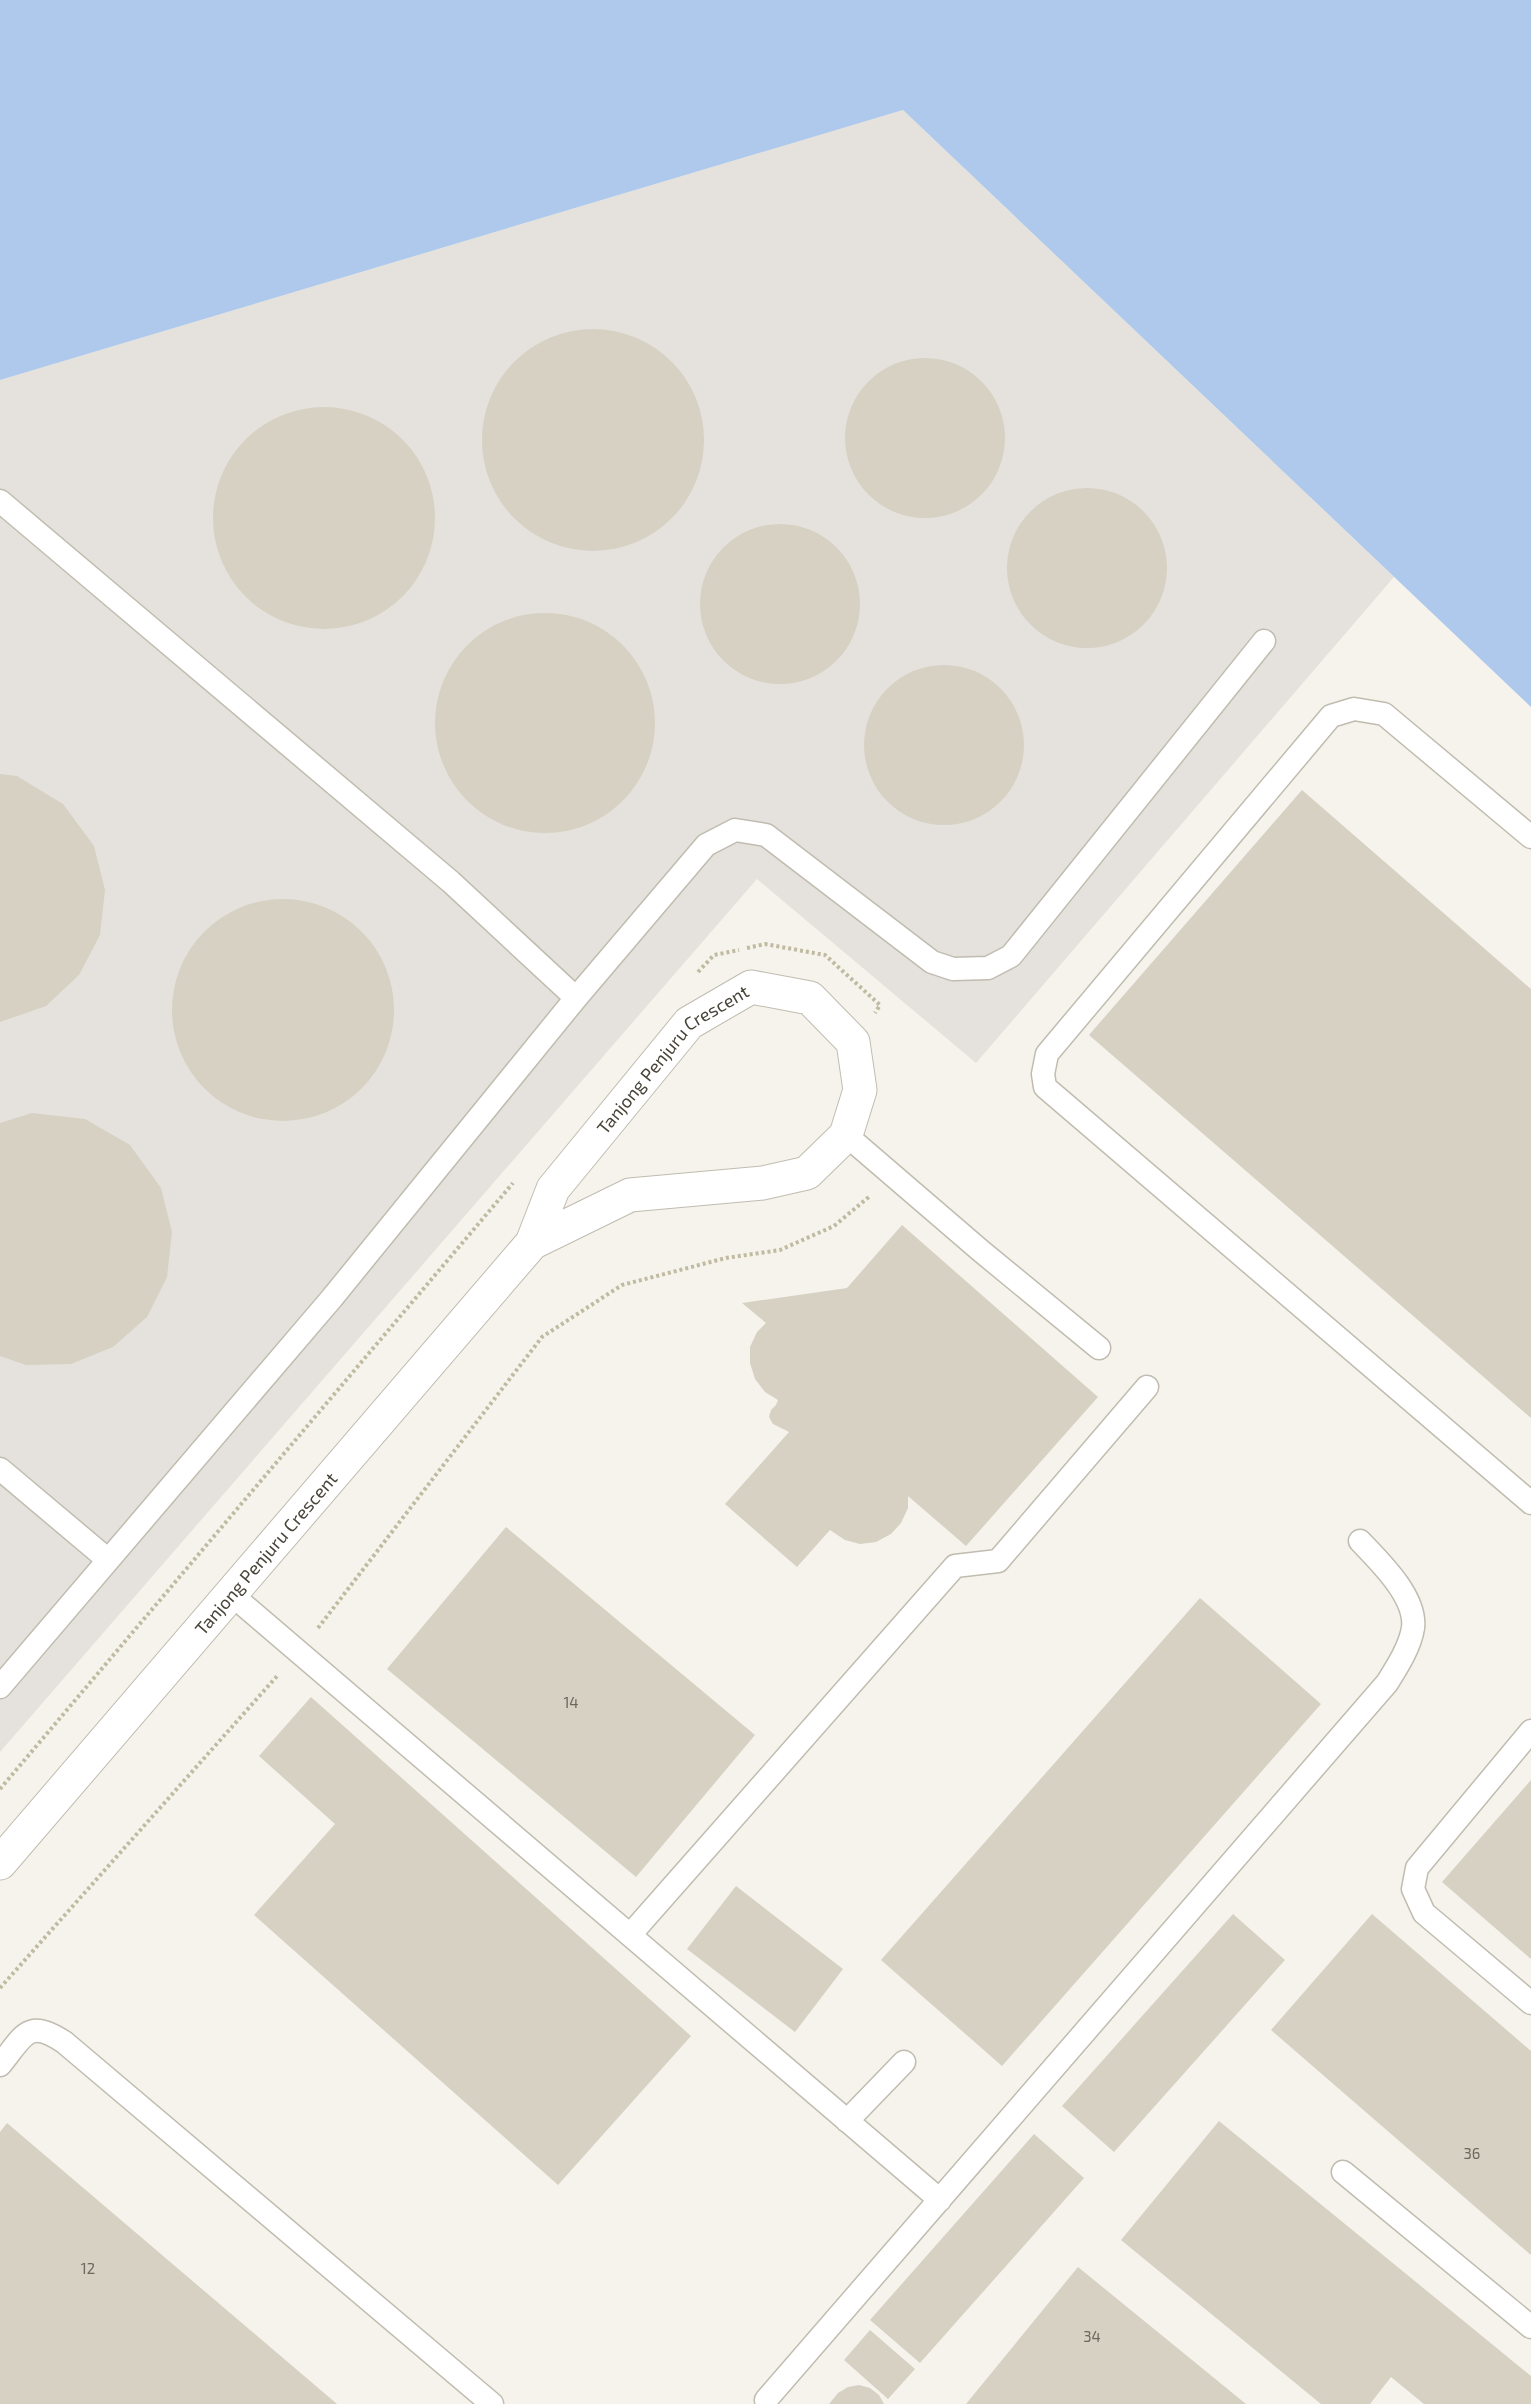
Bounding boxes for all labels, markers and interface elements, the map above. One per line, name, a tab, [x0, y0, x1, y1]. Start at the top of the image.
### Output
street label: Tanjong Penjuru Crescent	[592, 980, 753, 1138]
street label: Tanjong Penjuru Crescent	[190, 1468, 342, 1639]
house number: 14	[563, 1693, 579, 1711]
house number: 36	[1464, 2144, 1480, 2162]
house number: 12	[81, 2259, 95, 2277]
house number: 34	[1083, 2327, 1101, 2345]

